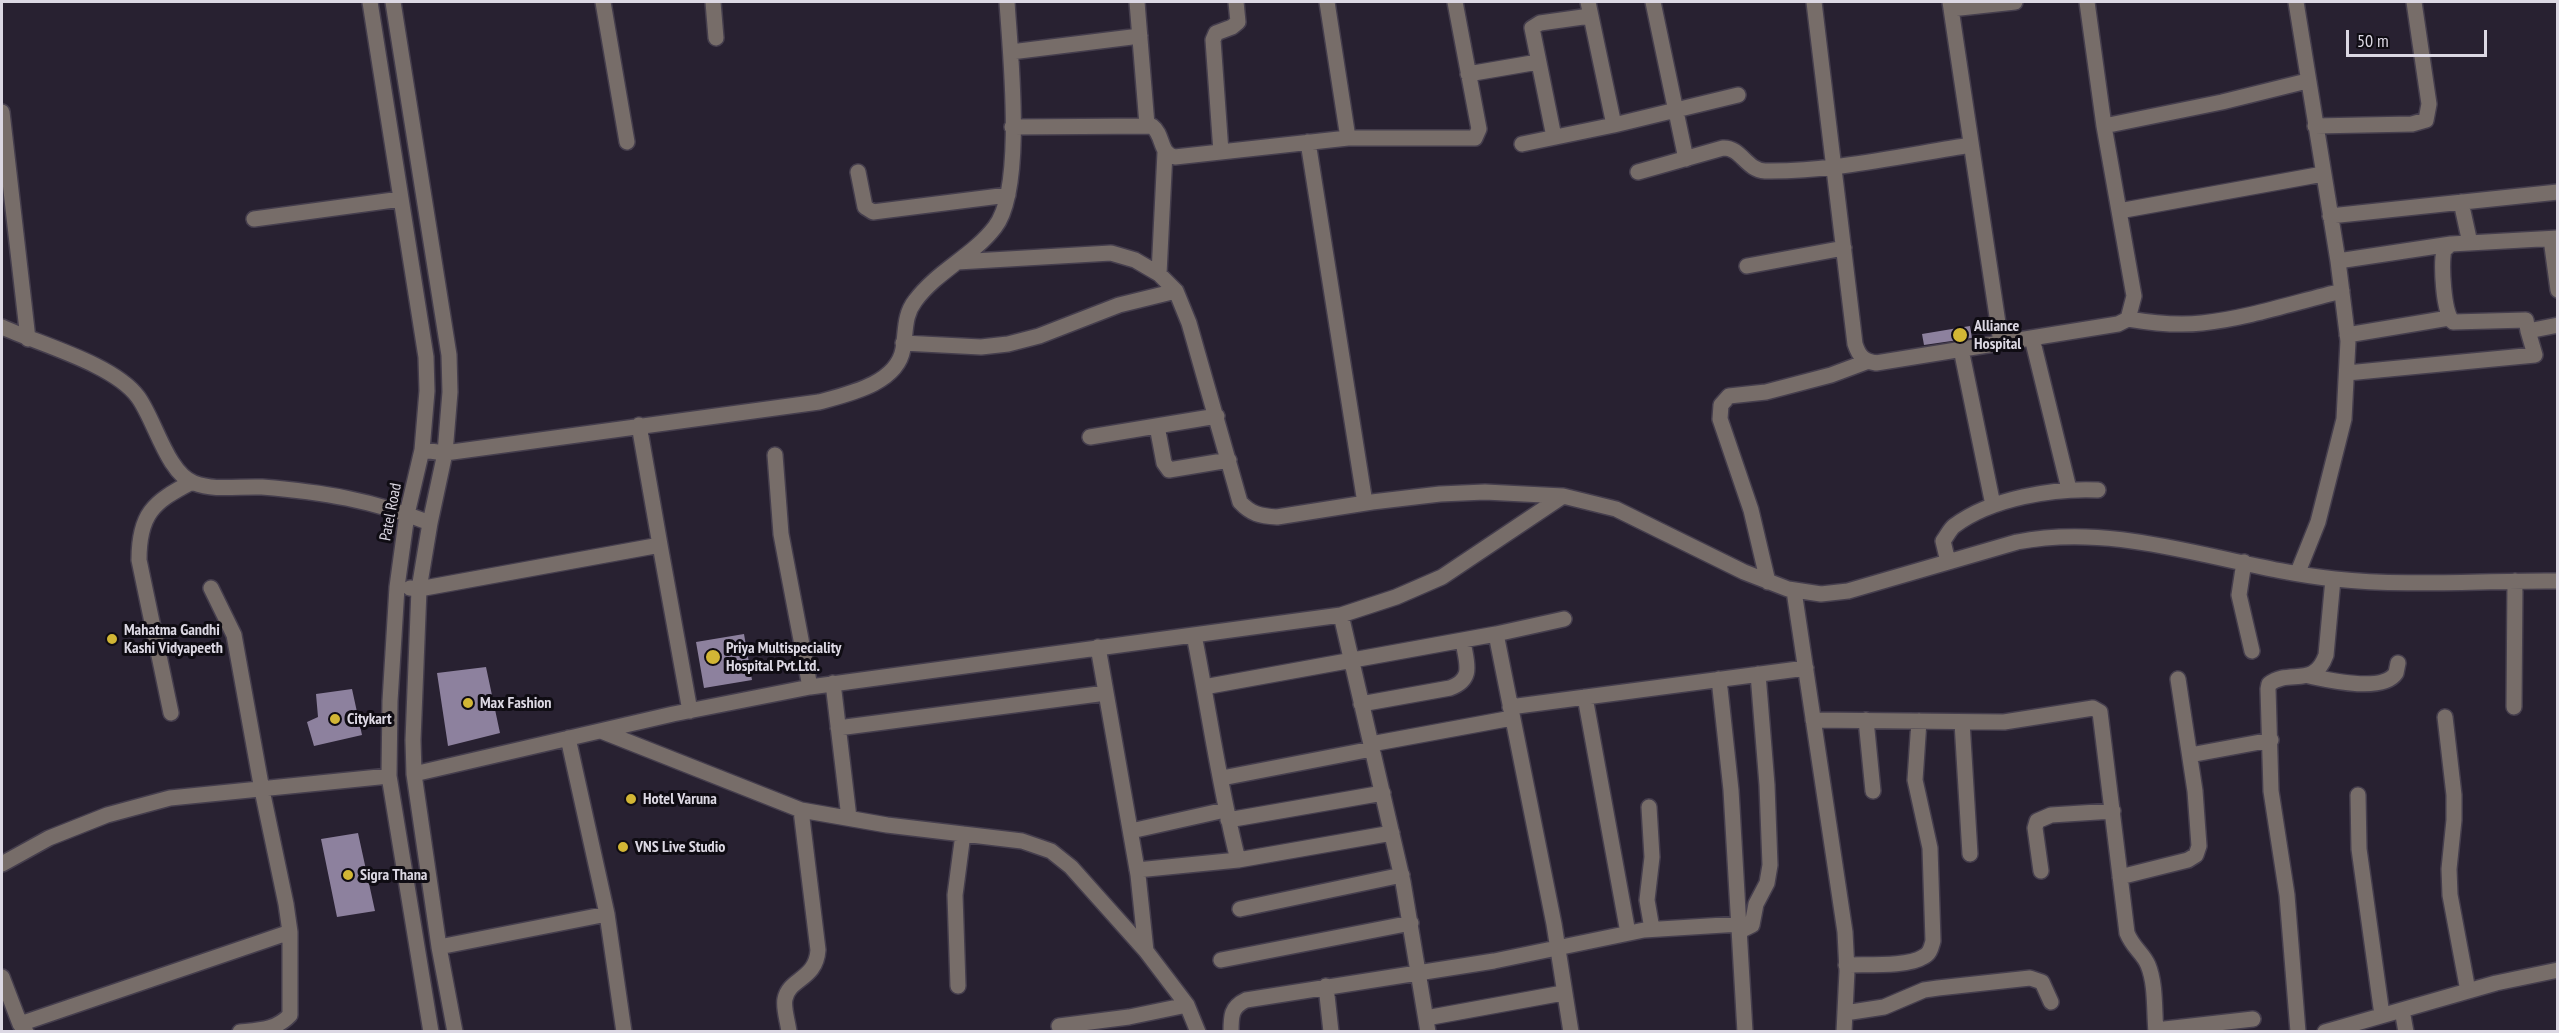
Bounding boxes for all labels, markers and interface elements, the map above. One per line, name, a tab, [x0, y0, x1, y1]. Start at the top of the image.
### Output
scale bar	[2349, 18, 2490, 56]
text: 50 m	[2357, 29, 2389, 52]
place label: Alliance Hospital	[1974, 316, 2021, 354]
marker: Alliance Hospital	[1951, 326, 1969, 344]
street label: Patel Road	[376, 481, 406, 543]
place label: Mahatma Gandhi Kashi Vidyapeeth	[124, 620, 223, 658]
marker: Mahatma Gandhi Kashi Vidyapeeth	[105, 632, 119, 646]
place label: Priya Multispeciality Hospital Pvt.Ltd.	[726, 638, 841, 676]
marker: Priya Multispeciality Hospital Pvt.Ltd.	[704, 648, 722, 666]
place label: Max Fashion	[480, 693, 552, 713]
marker: Max Fashion	[461, 696, 475, 710]
place label: Citykart	[347, 709, 392, 729]
marker: Citykart	[328, 712, 342, 726]
place label: Hotel Varuna	[643, 789, 717, 809]
marker: Hotel Varuna	[624, 792, 638, 806]
place label: VNS Live Studio	[635, 837, 725, 857]
marker: VNS Live Studio	[616, 840, 630, 854]
place label: Sigra Thana	[360, 865, 427, 885]
marker: Sigra Thana	[341, 868, 355, 882]

